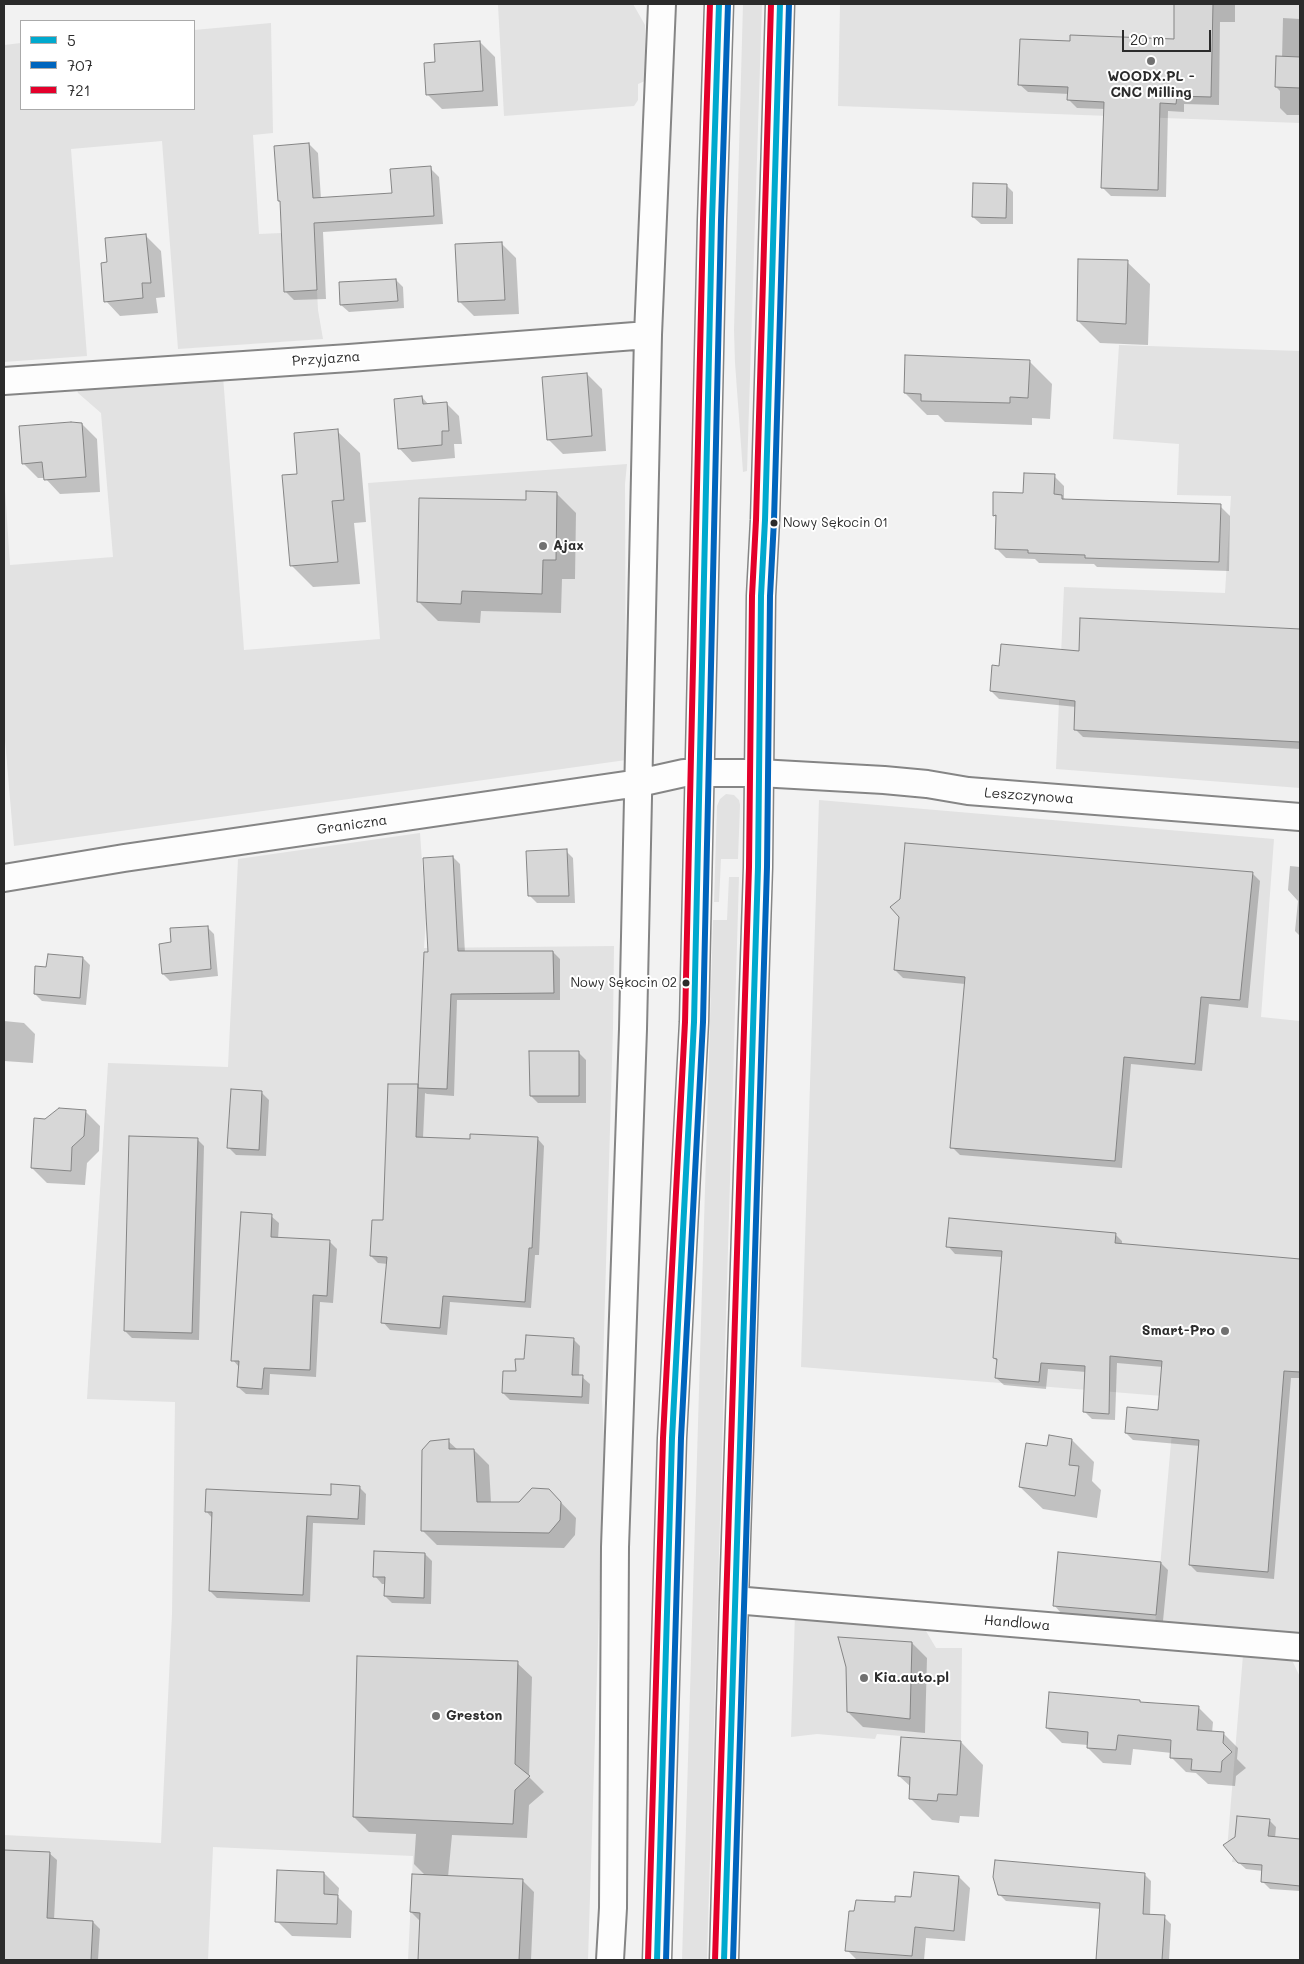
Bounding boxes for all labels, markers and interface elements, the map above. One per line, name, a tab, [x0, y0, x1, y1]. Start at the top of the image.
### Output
legend	[20, 20, 195, 110]
scale bar	[1124, 20, 1213, 52]
text: 20 m	[1130, 29, 1164, 49]
text: 5	[67, 30, 76, 50]
text: 707	[67, 55, 93, 75]
marker: WOODX.PL - CNC Milling	[1145, 55, 1157, 67]
place label: WOODX.PL - CNC Milling	[1107, 69, 1195, 102]
text: 721	[67, 80, 90, 100]
street label: Przyjazna	[291, 348, 361, 370]
place label: Nowy Sękocin 01	[783, 515, 888, 531]
marker: Nowy Sękocin 01	[769, 518, 779, 528]
place label: Ajax	[553, 538, 584, 554]
marker: Ajax	[537, 540, 549, 552]
street label: Leszczynowa	[984, 784, 1074, 808]
street label: Graniczna	[316, 812, 388, 838]
place label: Nowy Sękocin 02	[570, 975, 677, 991]
marker: Nowy Sękocin 02	[681, 978, 691, 988]
place label: Smart-Pro	[1142, 1323, 1215, 1339]
marker: Smart-Pro	[1219, 1325, 1231, 1337]
street label: Handlowa	[983, 1612, 1051, 1634]
place label: Kia.auto.pl	[874, 1670, 949, 1686]
marker: Kia.auto.pl	[858, 1672, 870, 1684]
place label: Greston	[446, 1708, 502, 1724]
marker: Greston	[430, 1710, 442, 1722]

